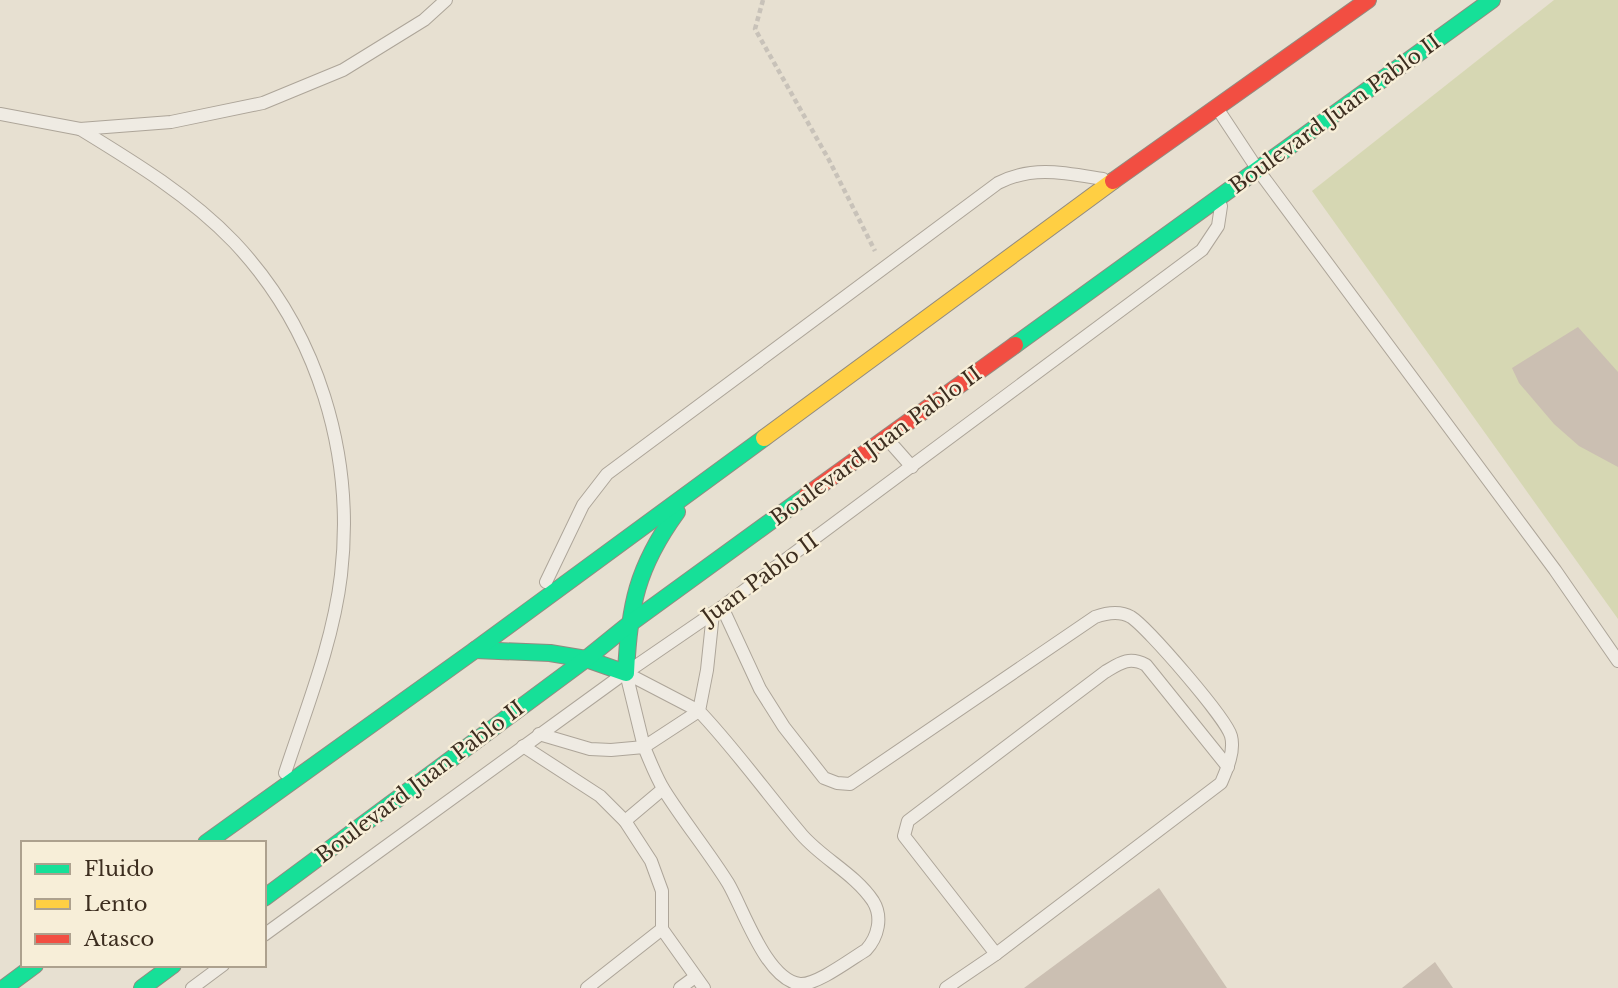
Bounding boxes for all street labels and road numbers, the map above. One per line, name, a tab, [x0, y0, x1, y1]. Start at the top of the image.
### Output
street label: Boulevard Juan Pablo II	[1224, 29, 1446, 199]
street label: Boulevard Juan Pablo II	[765, 361, 987, 531]
street label: Juan Pablo II	[694, 528, 823, 632]
street label: Boulevard Juan Pablo II	[311, 695, 529, 869]

